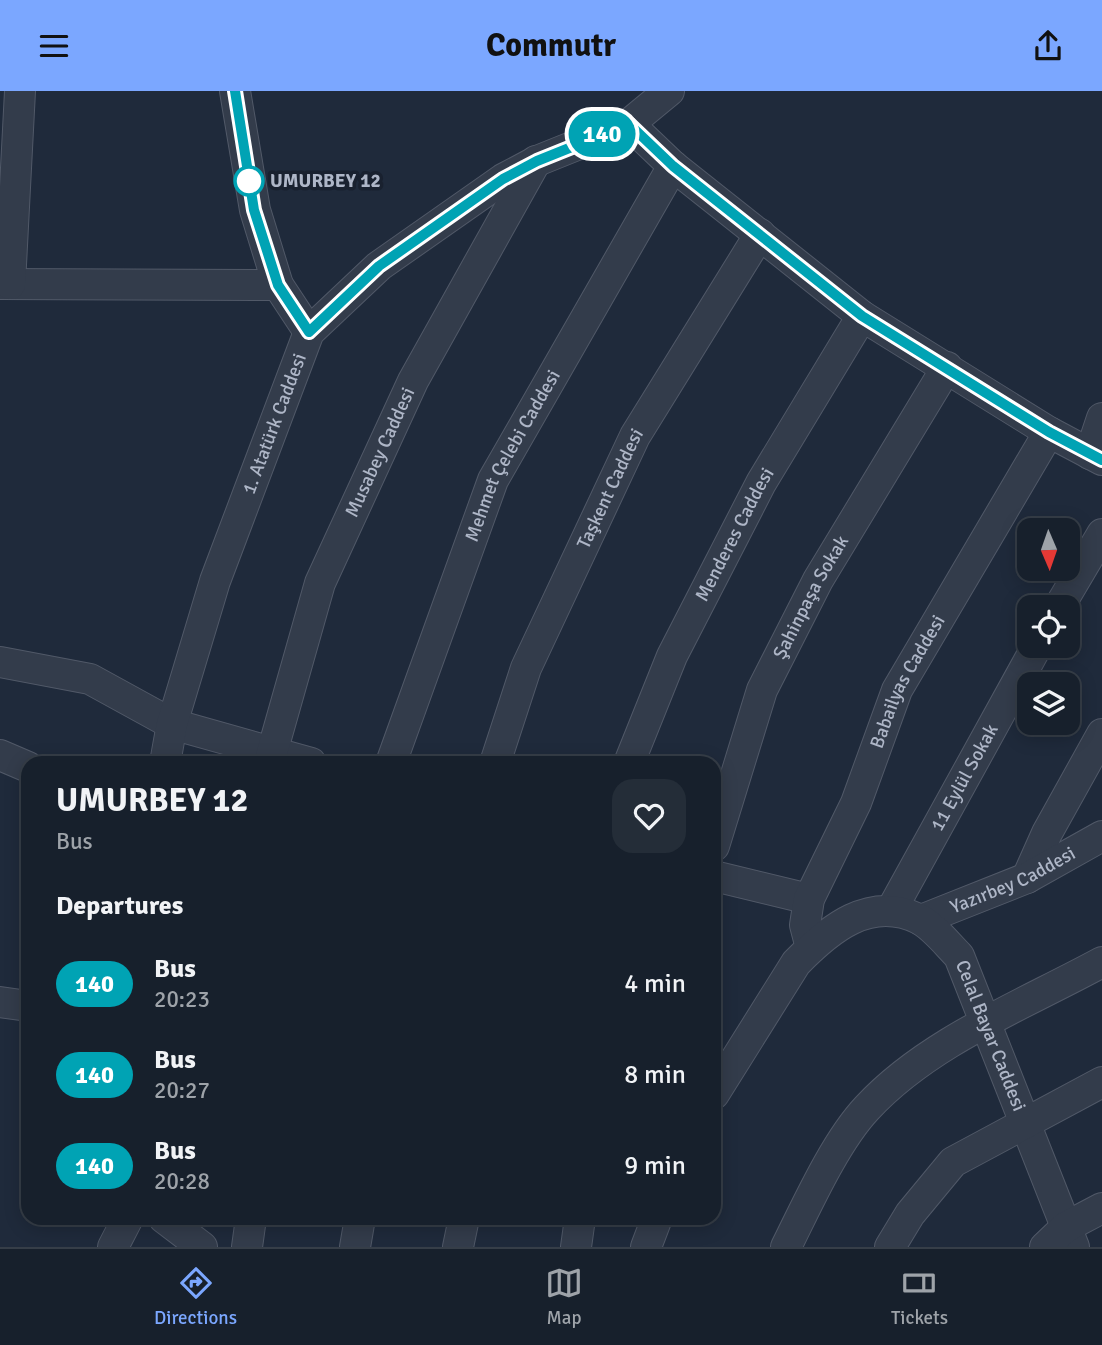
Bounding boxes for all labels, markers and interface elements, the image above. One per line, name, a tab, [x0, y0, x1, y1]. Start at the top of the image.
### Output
text: Commutr	[486, 26, 616, 65]
icon: menu	[35, 27, 73, 65]
icon: share	[1029, 27, 1067, 65]
line badge: 140	[562, 111, 642, 157]
text: 140	[583, 119, 621, 149]
marker: UMURBEY 12	[234, 166, 264, 196]
place label: UMURBEY 12	[270, 169, 381, 193]
street label: 1. Atatürk Caddesi	[237, 350, 312, 498]
street label: Mehmet Çelebi Caddesi	[460, 365, 566, 545]
street label: Musabey Caddesi	[340, 384, 420, 521]
street label: Taşkent Caddesi	[572, 424, 649, 553]
street label: Menderes Caddesi	[690, 463, 780, 606]
north arrow	[1017, 518, 1080, 581]
map controls	[1017, 518, 1080, 735]
street label: Şahinpaşa Sokak	[768, 531, 854, 663]
button: locate	[1017, 595, 1080, 658]
street label: Babailyas Caddesi	[865, 611, 950, 752]
button: layers	[1017, 672, 1080, 735]
street label: 11 Eylül Sokak	[925, 719, 1004, 835]
button: heart	[612, 779, 686, 853]
text: UMURBEY 12	[56, 780, 248, 821]
text: Bus	[56, 827, 93, 856]
street label: Yazırbey Caddesi	[947, 841, 1080, 919]
text: Departures	[56, 890, 183, 922]
text: Bus	[154, 953, 196, 985]
street label: Celal Bayar Caddesi	[950, 957, 1031, 1115]
text: 4 min	[624, 968, 686, 1000]
text: 140	[75, 969, 114, 999]
text: 20:23	[154, 985, 210, 1014]
text: Bus	[154, 1044, 196, 1076]
text: 8 min	[624, 1059, 686, 1091]
text: 140	[75, 1060, 114, 1090]
text: 20:27	[154, 1076, 210, 1105]
text: Bus	[154, 1135, 196, 1167]
text: 9 min	[624, 1150, 686, 1182]
text: 140	[75, 1151, 114, 1181]
text: 20:28	[154, 1167, 210, 1196]
tab: Directions	[154, 1264, 237, 1330]
tab: Map	[545, 1264, 583, 1330]
tab: Tickets	[891, 1264, 948, 1330]

